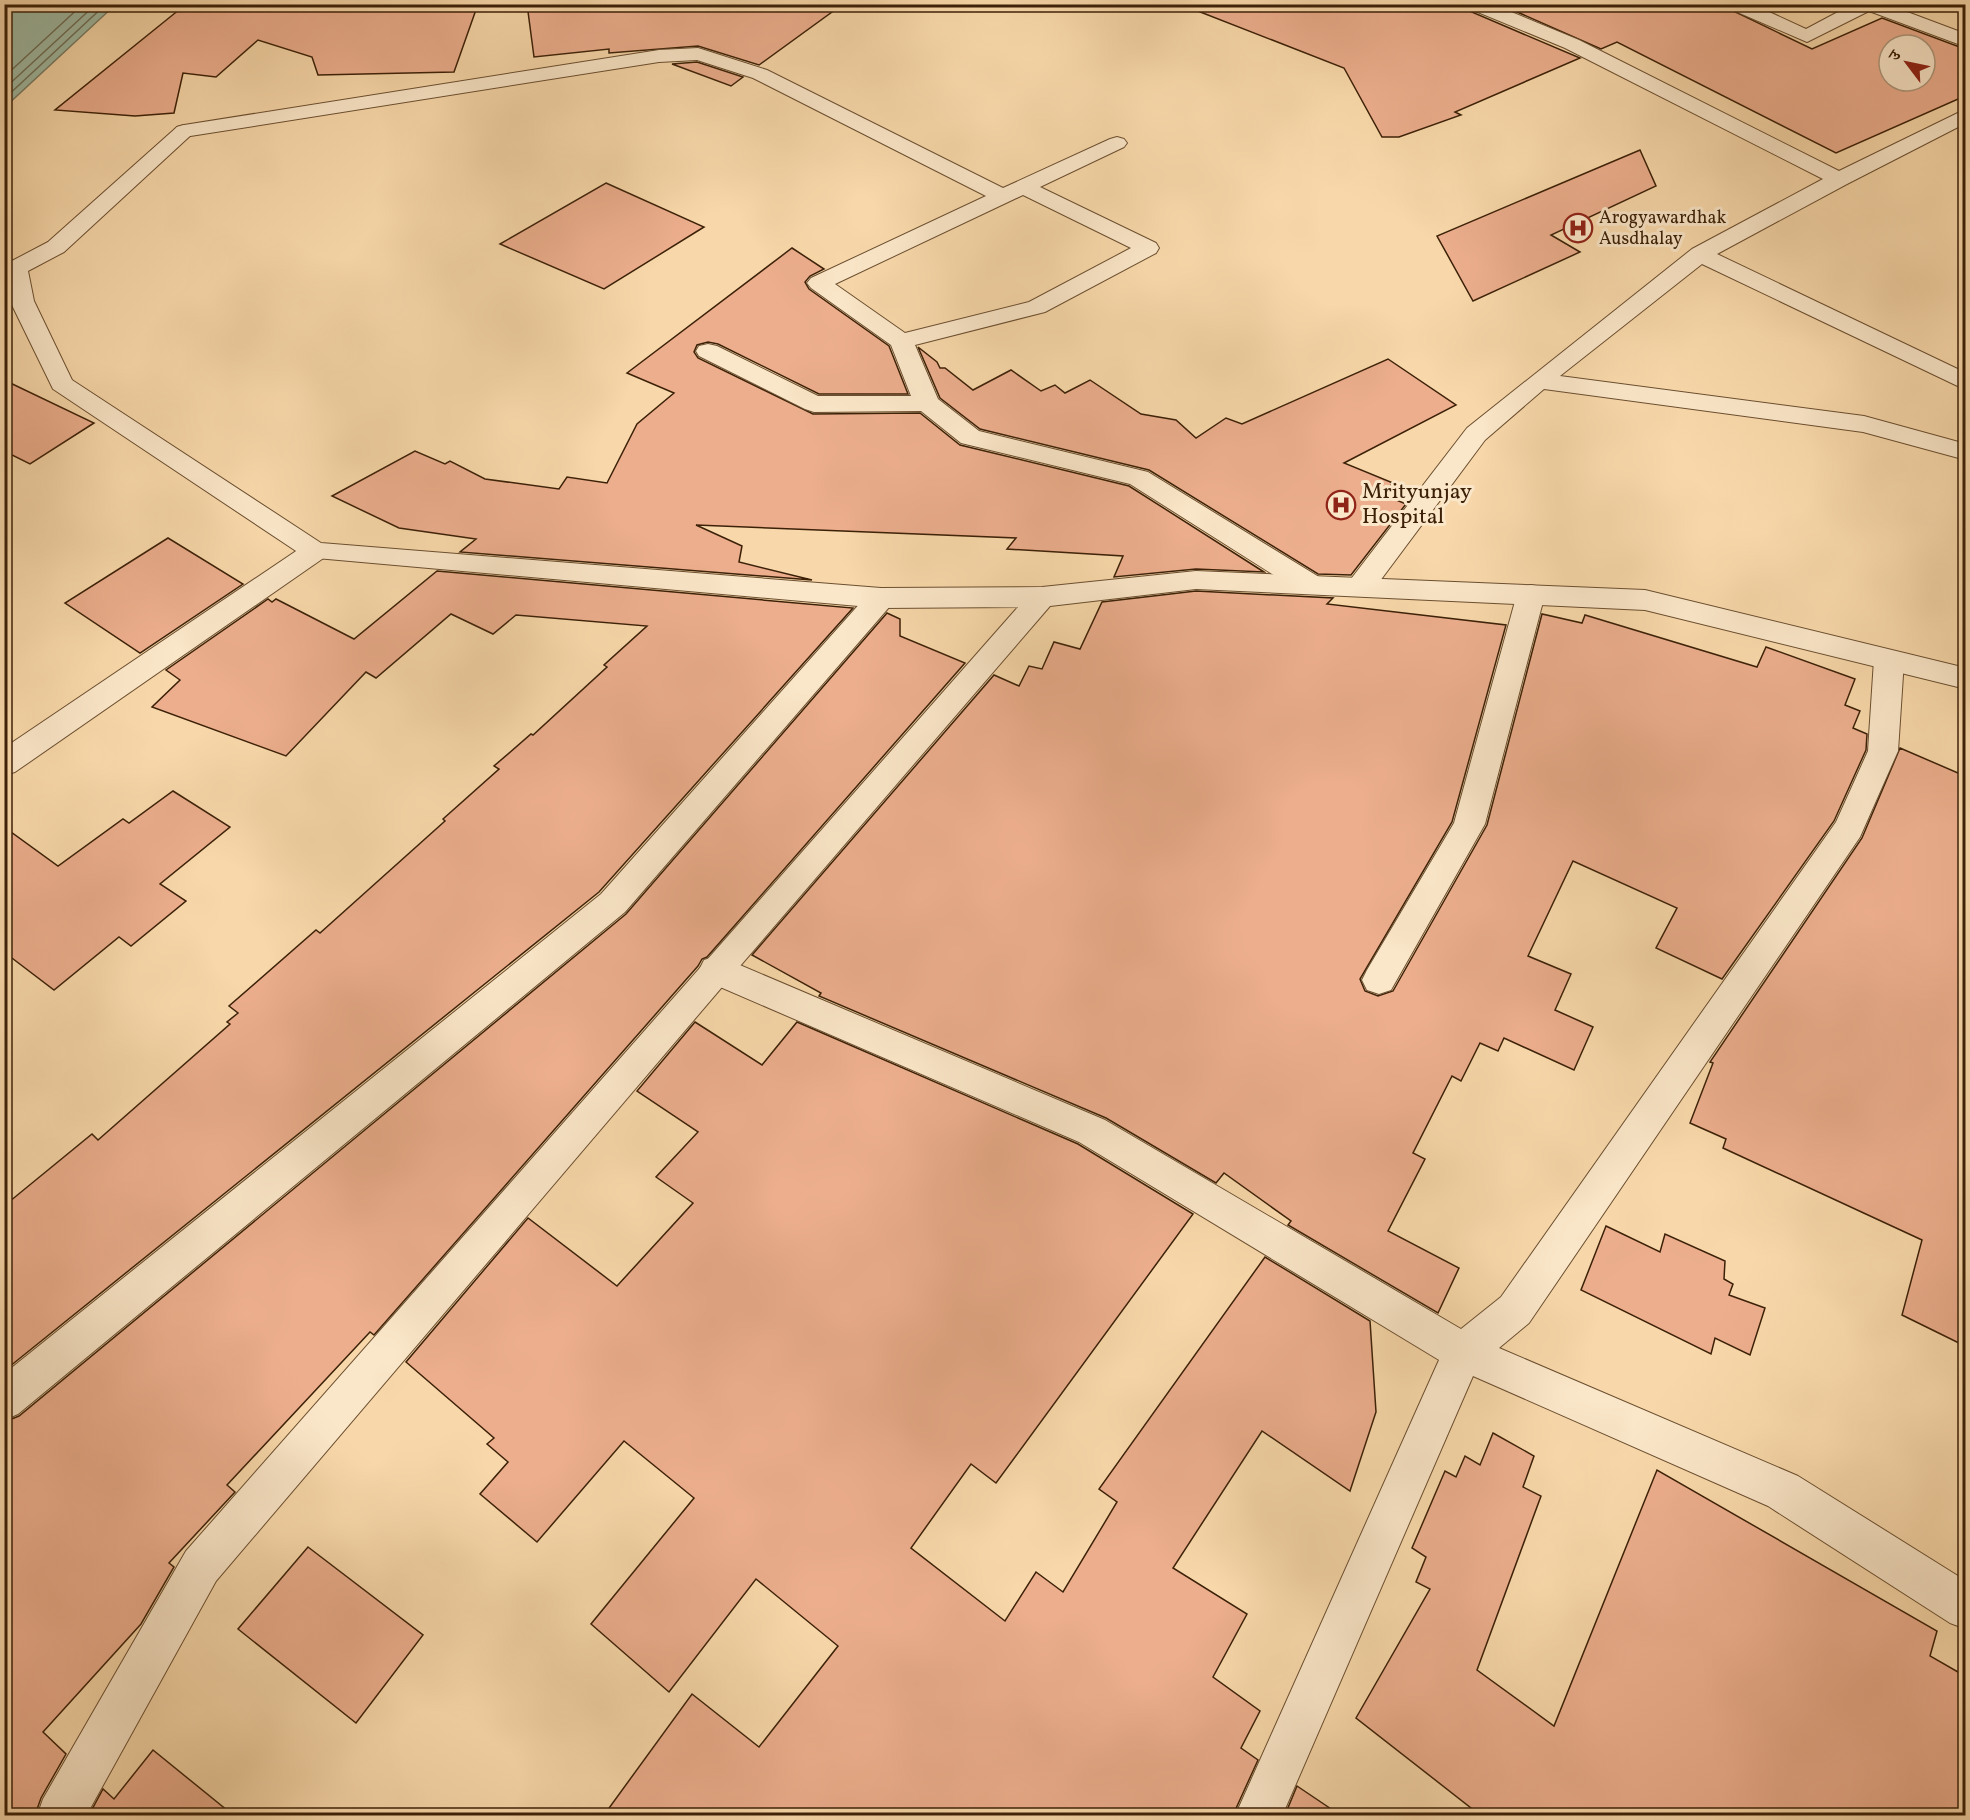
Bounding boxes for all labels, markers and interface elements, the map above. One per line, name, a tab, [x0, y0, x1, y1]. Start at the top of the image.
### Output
north arrow	[1877, 33, 1937, 93]
text: उ	[1884, 45, 1908, 66]
place label: Arogyawardhak Ausdhalay	[1599, 206, 1726, 252]
hospital icon: Arogyawardhak Ausdhalay	[1562, 212, 1594, 244]
place label: Mrityunjay Hospital	[1362, 477, 1472, 533]
hospital icon: Mrityunjay Hospital	[1325, 489, 1357, 521]

